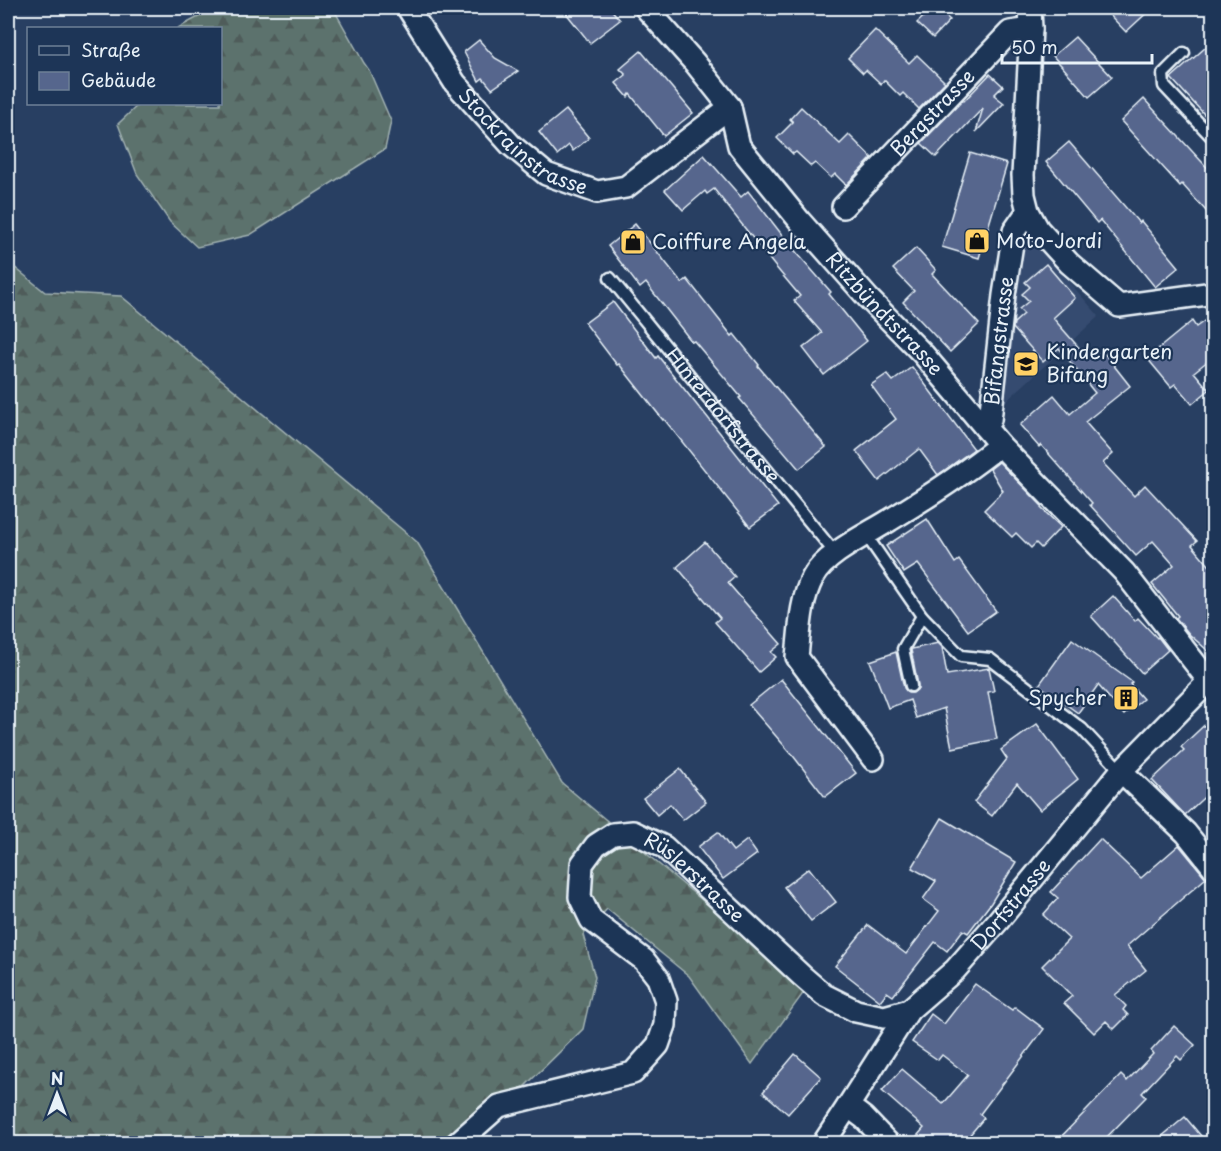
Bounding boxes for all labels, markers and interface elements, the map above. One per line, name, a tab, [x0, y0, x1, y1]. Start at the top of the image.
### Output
legend	[27, 27, 222, 105]
scale bar	[1002, 27, 1152, 65]
text: 50 m	[1011, 33, 1058, 60]
text: Straße	[81, 36, 141, 63]
street label: Bergstrasse	[883, 62, 981, 163]
text: Gebäude	[81, 66, 156, 93]
street label: Stockrainstrasse	[452, 80, 592, 202]
place label: Moto-Jordi	[996, 225, 1102, 255]
place label: Coiffure Angela	[652, 226, 806, 256]
shop icon: Moto-Jordi	[962, 226, 992, 256]
shop icon: Coiffure Angela	[618, 227, 648, 257]
street label: Ritzbündtstrasse	[819, 244, 951, 382]
street label: Bifangstrasse	[976, 274, 1021, 407]
place label: Kindergarten Bifang	[1046, 336, 1172, 389]
street label: Hinterdorfstrasse	[659, 341, 788, 490]
school or university icon: Kindergarten Bifang	[1011, 349, 1041, 379]
place label: Spycher	[1028, 682, 1107, 712]
building icon: Spycher	[1111, 683, 1141, 713]
street label: Rüslerstrasse	[639, 824, 752, 929]
street label: Dorfstrasse	[963, 851, 1058, 957]
north arrow	[27, 1064, 87, 1124]
text: N	[51, 1066, 63, 1090]

